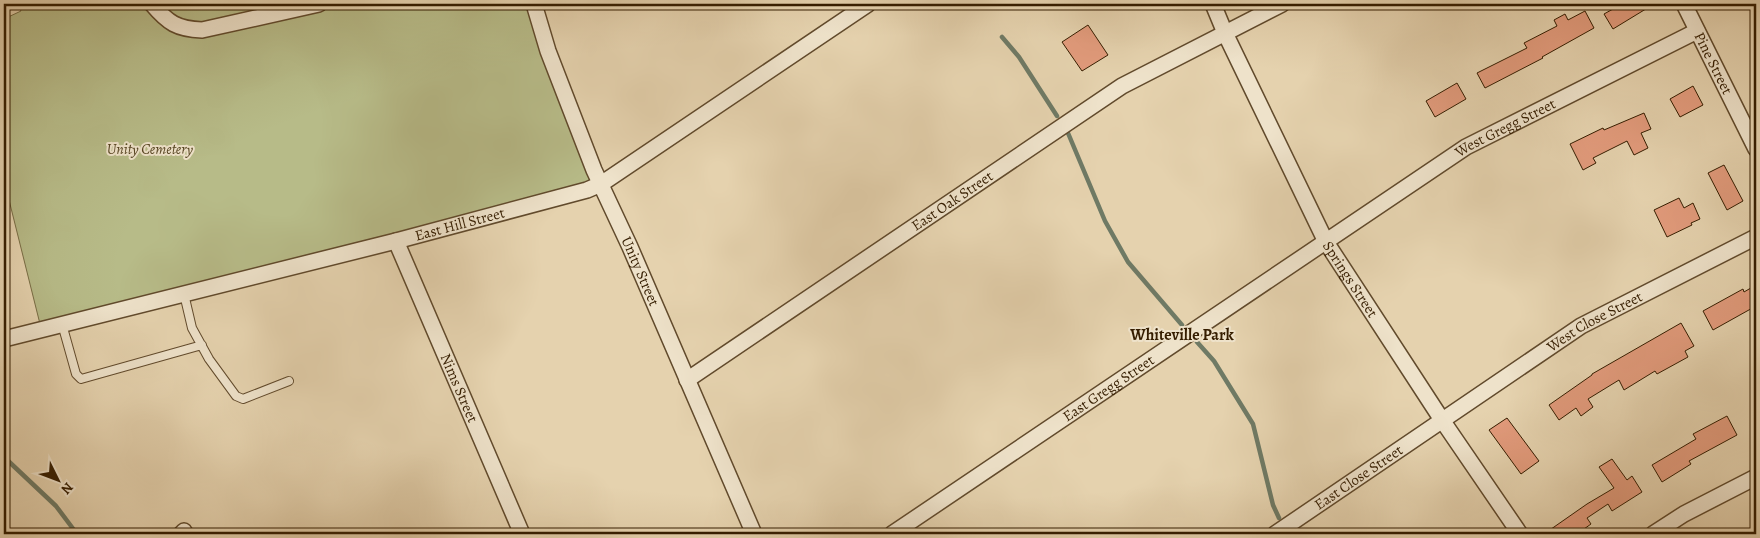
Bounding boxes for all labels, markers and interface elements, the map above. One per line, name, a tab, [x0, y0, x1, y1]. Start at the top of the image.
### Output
street label: Pine Street	[1689, 29, 1737, 98]
street label: West Gregg Street	[1450, 94, 1559, 162]
park label: Unity Cemetery	[107, 139, 194, 159]
street label: East Oak Street	[907, 166, 997, 236]
street label: East Hill Street	[413, 202, 507, 246]
street label: Unity Street	[616, 233, 664, 309]
street label: Springs Street	[1318, 237, 1383, 321]
street label: West Close Street	[1542, 287, 1646, 357]
district label: Whiteville Park	[1129, 324, 1234, 346]
street label: Nims Street	[436, 350, 483, 426]
street label: East Gregg Street	[1059, 350, 1158, 426]
street label: East Close Street	[1310, 440, 1407, 514]
north arrow	[32, 456, 82, 506]
text: N	[57, 478, 78, 499]

